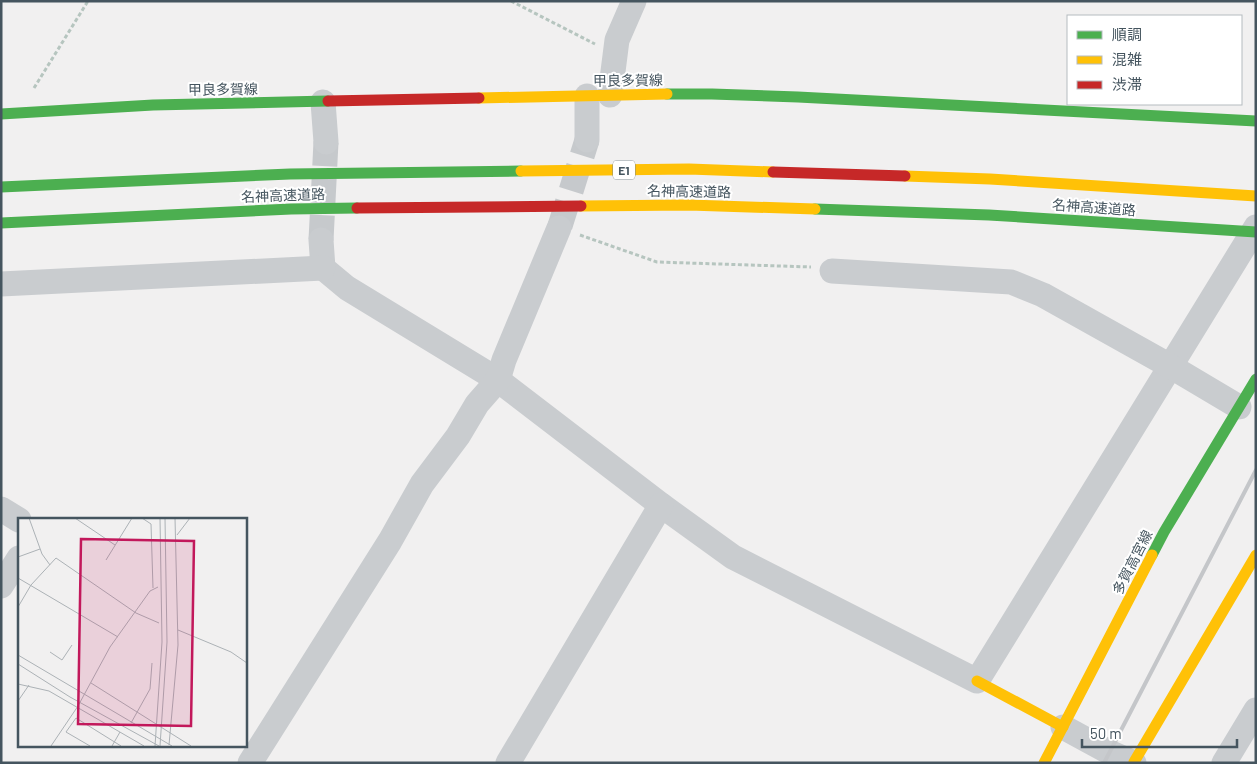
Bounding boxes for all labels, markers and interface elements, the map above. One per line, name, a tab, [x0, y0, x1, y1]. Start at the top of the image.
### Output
legend	[1067, 15, 1242, 105]
text: 順調	[1112, 25, 1142, 43]
text: 混雑	[1112, 50, 1142, 68]
street label: 甲良多賀線	[593, 71, 663, 89]
text: 渋滞	[1112, 75, 1142, 93]
street label: 甲良多賀線	[188, 80, 258, 98]
road number: E1	[613, 160, 635, 180]
street label: 名神高速道路	[647, 182, 731, 200]
street label: 名神高速道路	[241, 185, 325, 205]
street label: 名神高速道路	[1052, 196, 1136, 218]
inset map	[18, 518, 246, 746]
street label: 多賀高宮線	[1109, 527, 1155, 597]
scale bar	[1082, 716, 1237, 748]
text: 50 m	[1090, 724, 1122, 742]

